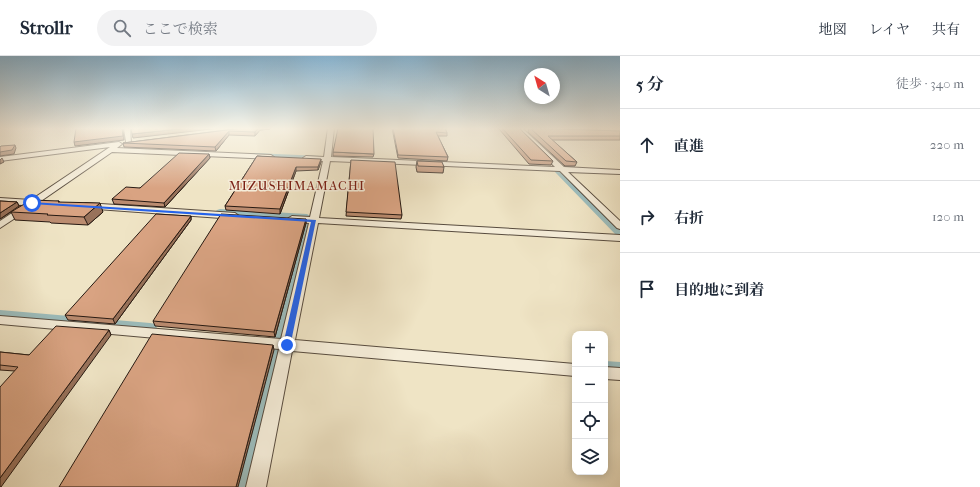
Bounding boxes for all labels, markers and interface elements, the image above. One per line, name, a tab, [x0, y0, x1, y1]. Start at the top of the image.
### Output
search box	[97, 10, 377, 46]
text: Strollr	[20, 17, 73, 39]
icon: search	[111, 17, 133, 39]
text: ここで検索	[143, 20, 218, 38]
text: 地図	[819, 21, 847, 38]
text: レイヤ	[869, 21, 910, 38]
text: 共有	[932, 21, 960, 38]
north arrow	[524, 68, 560, 104]
text: 5 分	[636, 74, 664, 94]
text: 徒歩 · 340 m	[896, 76, 964, 91]
icon: ahead	[636, 134, 658, 156]
text: 直進	[674, 137, 704, 155]
text: 220 m	[930, 137, 964, 152]
district label: MIZUSHIMAMACHI	[229, 178, 365, 193]
route start	[23, 194, 41, 212]
icon: right	[636, 206, 658, 228]
text: 右折	[674, 209, 704, 227]
text: 120 m	[932, 209, 964, 224]
icon: arrive	[636, 278, 658, 300]
text: 目的地に到着	[674, 281, 764, 299]
map controls	[572, 331, 608, 475]
button: +	[572, 331, 608, 367]
route end	[278, 336, 296, 354]
button: −	[572, 367, 608, 403]
button: locate	[572, 403, 608, 439]
button: layers	[572, 439, 608, 475]

